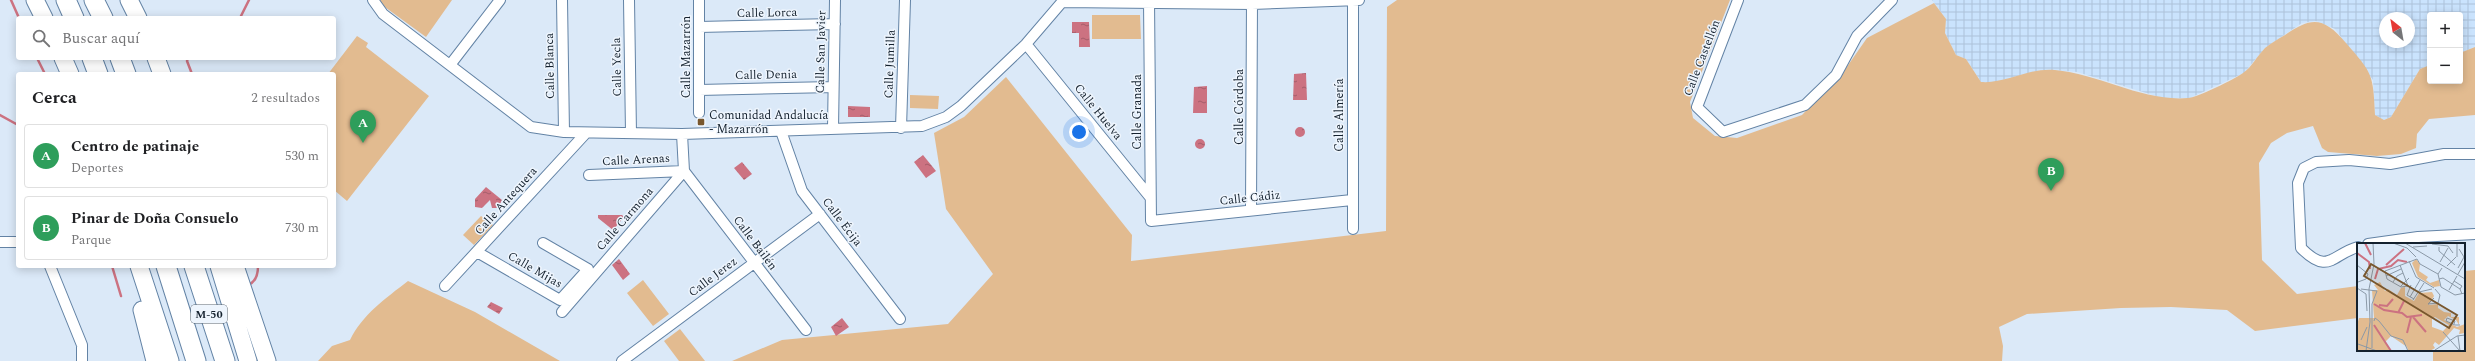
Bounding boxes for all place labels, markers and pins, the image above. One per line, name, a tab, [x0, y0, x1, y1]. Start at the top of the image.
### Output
place label: Comunidad Andalucía - Mazarrón	[709, 106, 828, 139]
pin: A	[350, 110, 376, 143]
marker: Comunidad Andalucía - Mazarrón	[696, 117, 706, 127]
pin: B	[2038, 158, 2064, 191]

